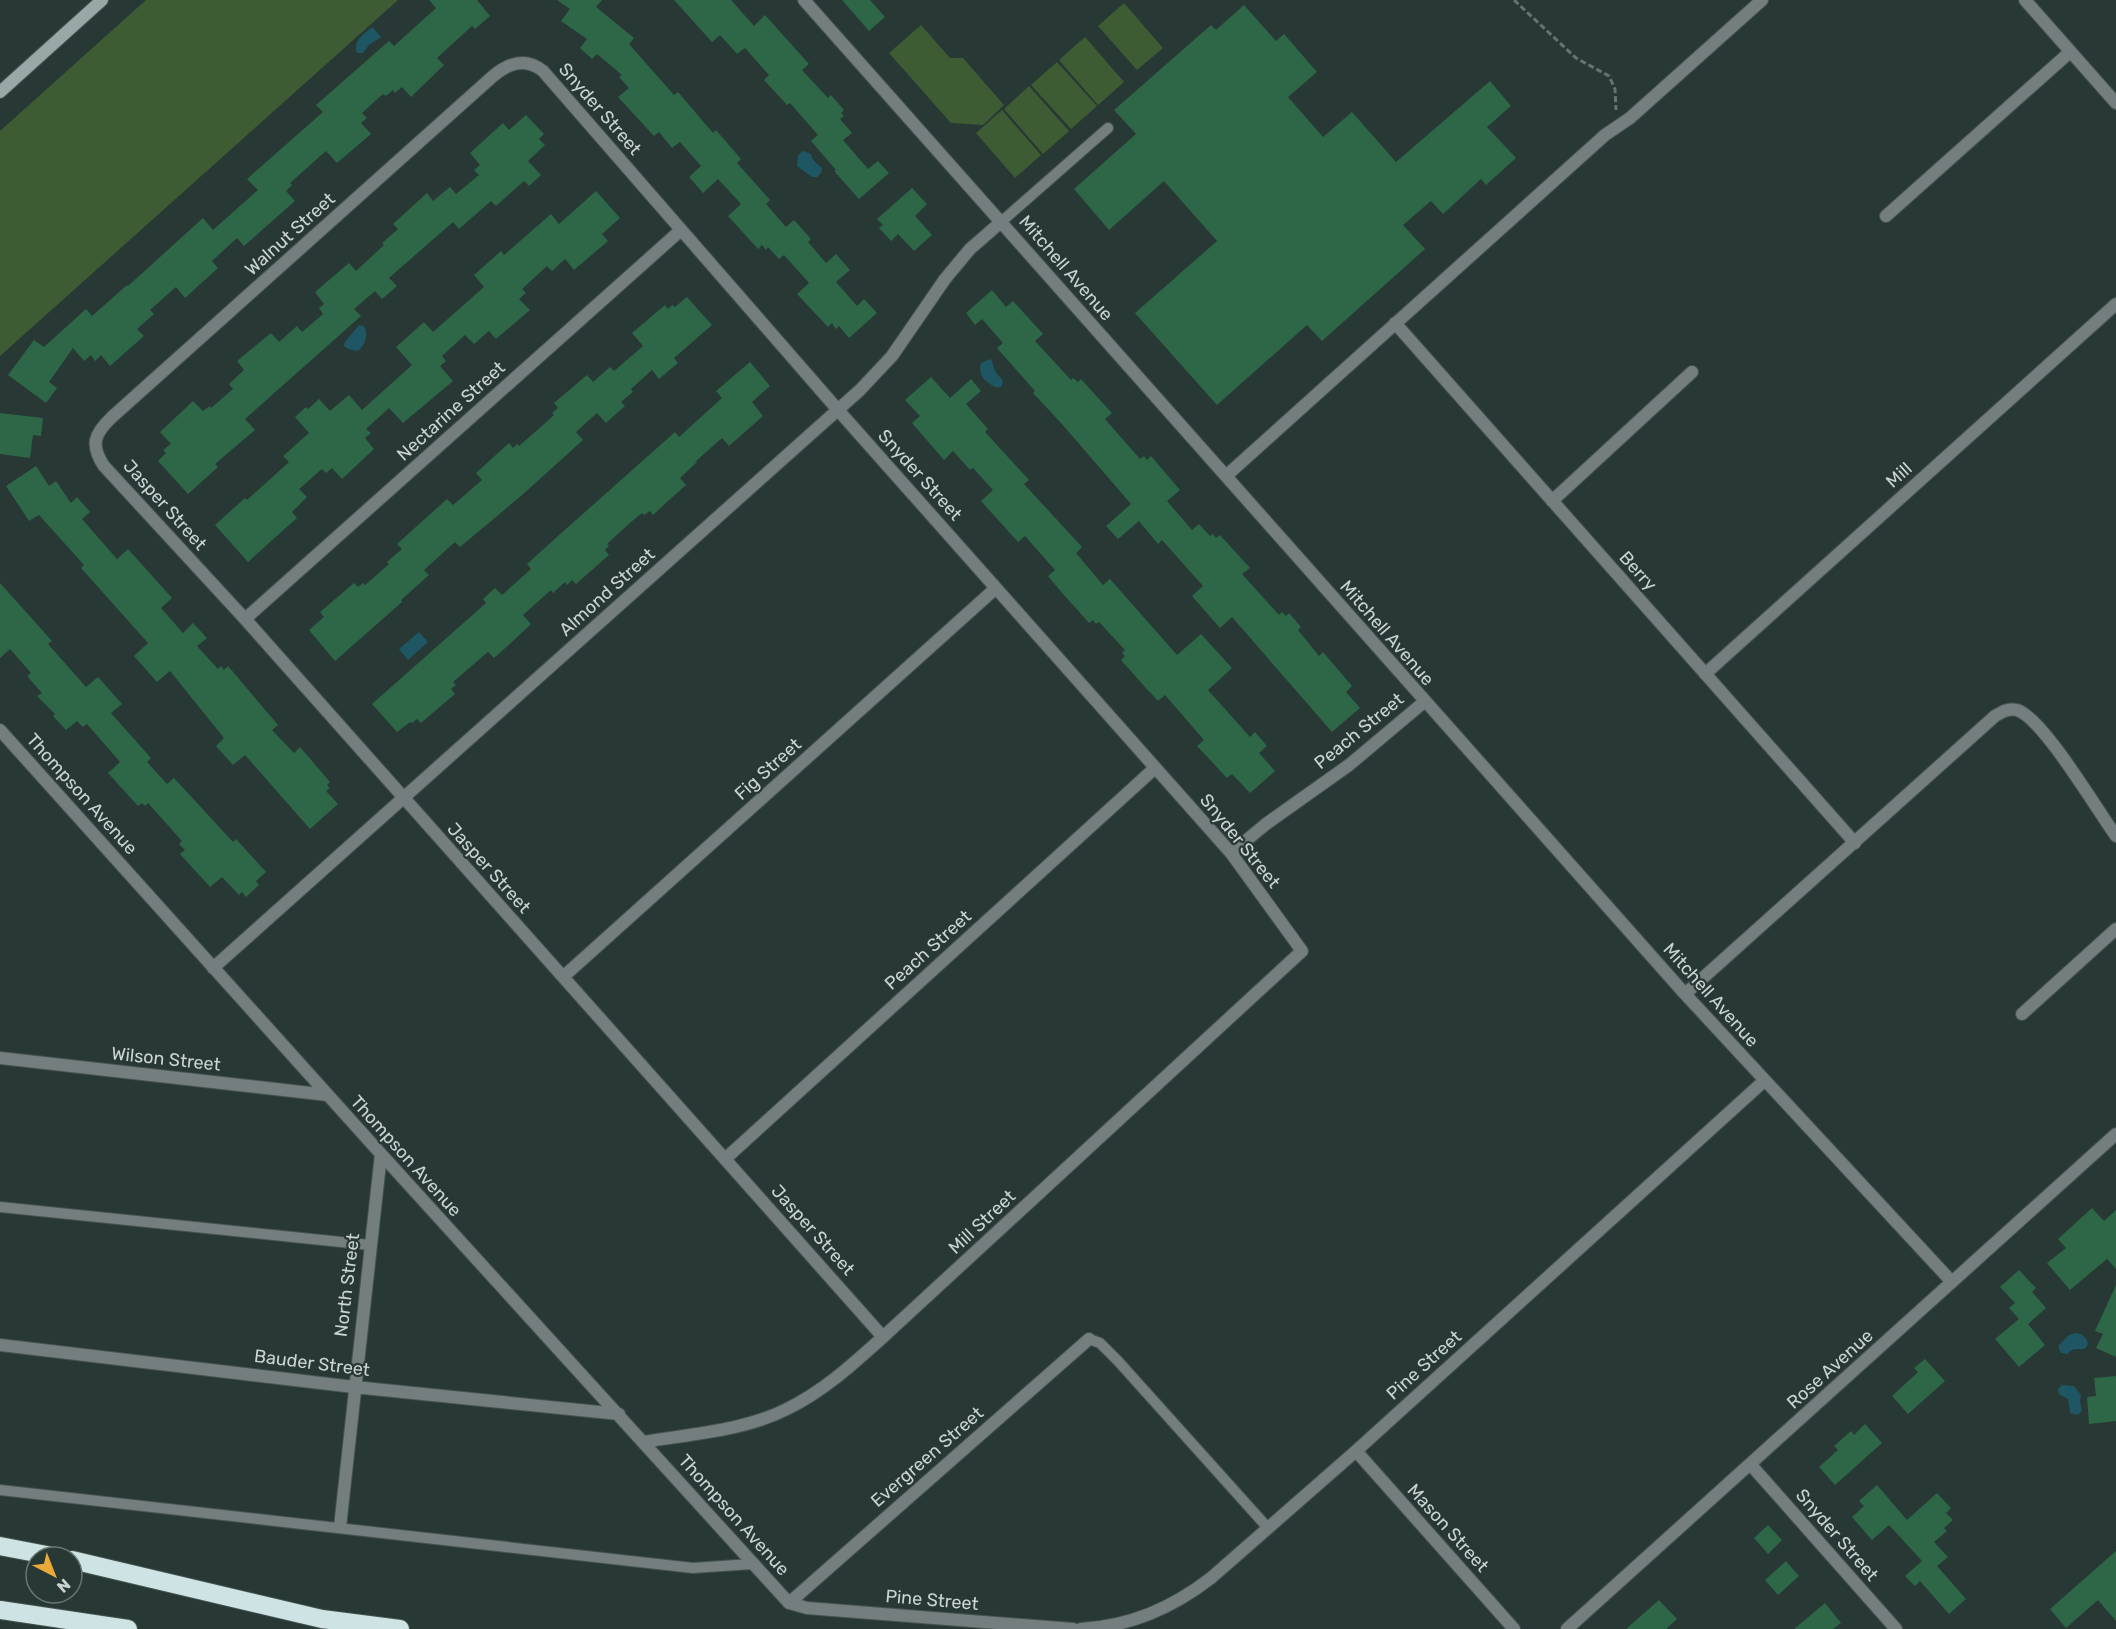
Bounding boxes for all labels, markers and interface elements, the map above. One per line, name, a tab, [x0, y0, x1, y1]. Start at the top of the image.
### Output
street label: Snyder Street	[554, 58, 646, 160]
street label: Walnut Street	[240, 188, 340, 280]
street label: Mitchell Avenue	[1014, 211, 1118, 325]
street label: Nectarine Street	[392, 357, 510, 465]
street label: Snyder Street	[873, 425, 967, 525]
street label: Jasper Street	[119, 455, 211, 555]
street label: Mill	[1881, 458, 1917, 492]
street label: Almond Street	[555, 543, 659, 641]
street label: Berry	[1615, 547, 1662, 595]
street label: Mitchell Avenue	[1335, 576, 1439, 690]
street label: Peach Street	[1310, 688, 1408, 774]
street label: Thompson Avenue	[22, 729, 142, 859]
street label: Fig Street	[730, 733, 806, 805]
street label: Snyder Street	[1195, 789, 1285, 893]
street label: Jasper Street	[443, 818, 535, 918]
street label: Peach Street	[880, 905, 976, 995]
street label: Mitchell Avenue	[1659, 938, 1763, 1052]
street label: Wilson Street	[110, 1042, 222, 1076]
street label: Thompson Avenue	[346, 1091, 466, 1221]
street label: Jasper Street	[767, 1180, 859, 1280]
street label: Mill Street	[944, 1185, 1020, 1259]
street label: North Street	[330, 1232, 364, 1338]
street label: Rose Avenue	[1782, 1325, 1878, 1413]
street label: Pine Street	[1382, 1326, 1466, 1404]
street label: Bauder Street	[253, 1345, 371, 1381]
street label: Evergreen Street	[866, 1402, 988, 1512]
street label: Thompson Avenue	[674, 1450, 794, 1580]
street label: Mason Street	[1403, 1479, 1493, 1577]
street label: Snyder Street	[1791, 1484, 1883, 1586]
north arrow	[24, 1545, 84, 1605]
text: N	[53, 1575, 74, 1597]
street label: Pine Street	[885, 1585, 979, 1615]

